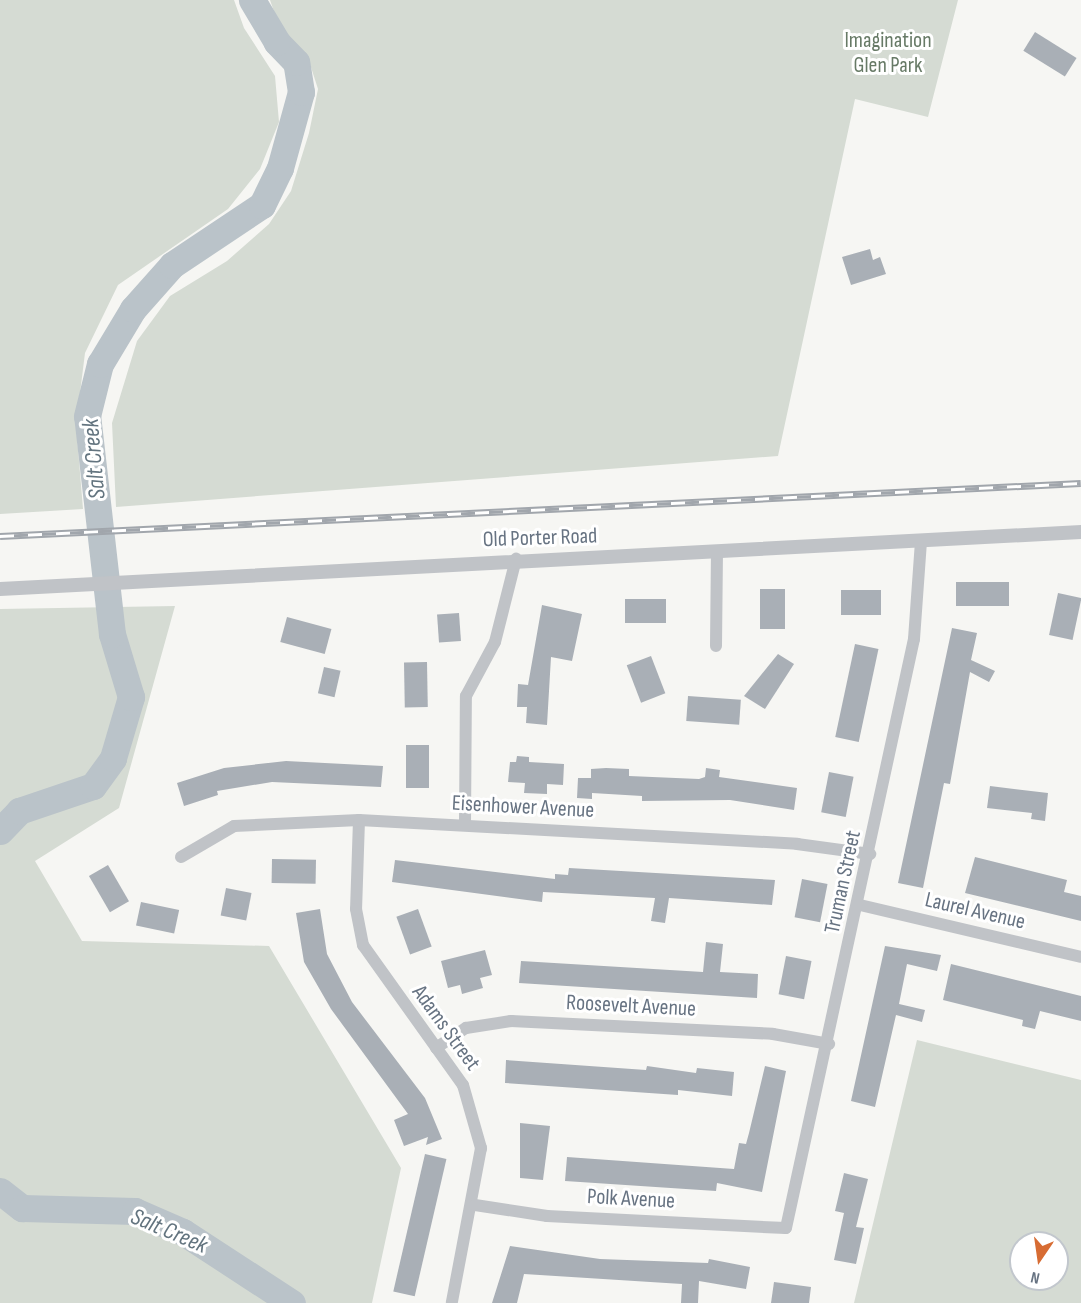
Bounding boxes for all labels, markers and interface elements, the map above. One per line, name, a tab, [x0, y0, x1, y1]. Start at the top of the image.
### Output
park label: Imagination Glen Park	[844, 27, 932, 78]
water label: Salt Creek	[76, 418, 112, 500]
street label: Old Porter Road	[482, 523, 598, 553]
street label: Eisenhower Avenue	[451, 790, 595, 824]
street label: Truman Street	[819, 828, 867, 936]
street label: Laurel Avenue	[922, 887, 1028, 935]
street label: Adams Street	[406, 980, 486, 1076]
street label: Roosevelt Avenue	[565, 989, 697, 1023]
street label: Polk Avenue	[586, 1184, 676, 1214]
water label: Salt Creek	[126, 1202, 212, 1260]
north arrow	[1009, 1231, 1069, 1291]
text: N	[1029, 1267, 1042, 1287]

